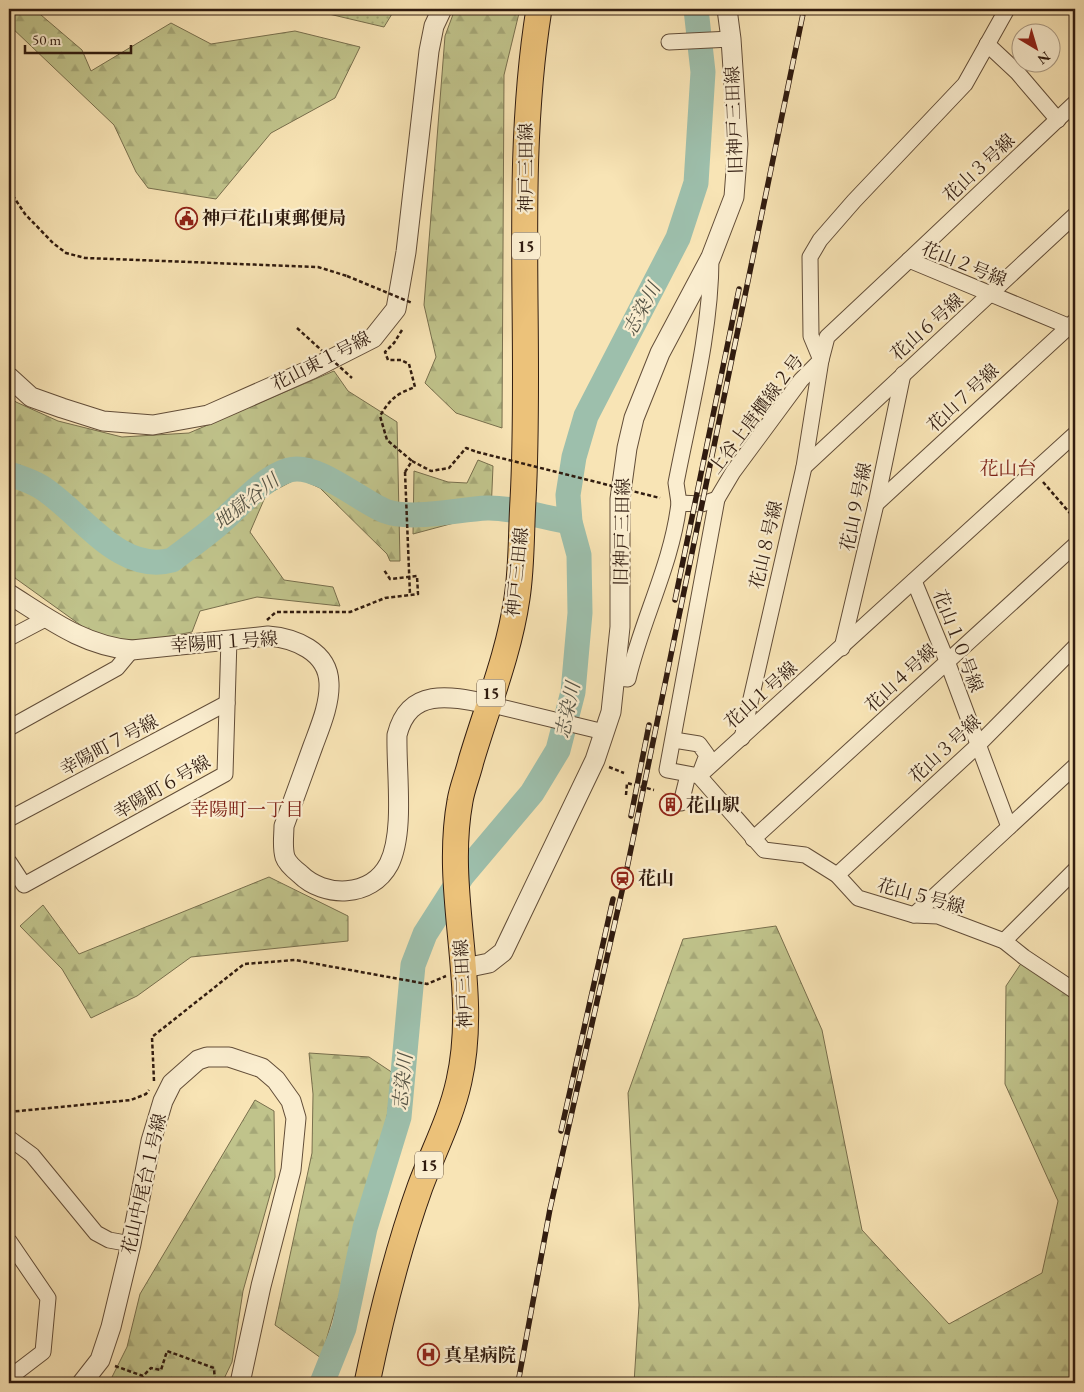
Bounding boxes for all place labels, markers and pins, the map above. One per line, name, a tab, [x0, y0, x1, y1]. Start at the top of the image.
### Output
public building icon: 神戸花山東郵便局	[174, 206, 198, 230]
place label: 神戸花山東郵便局	[202, 206, 346, 229]
building icon: 花山駅	[658, 793, 682, 817]
place label: 花山駅	[686, 793, 740, 816]
station icon: 花山	[610, 866, 634, 890]
place label: 花山	[638, 866, 674, 889]
hospital icon: 真星病院	[416, 1343, 440, 1367]
place label: 真星病院	[444, 1343, 516, 1366]

